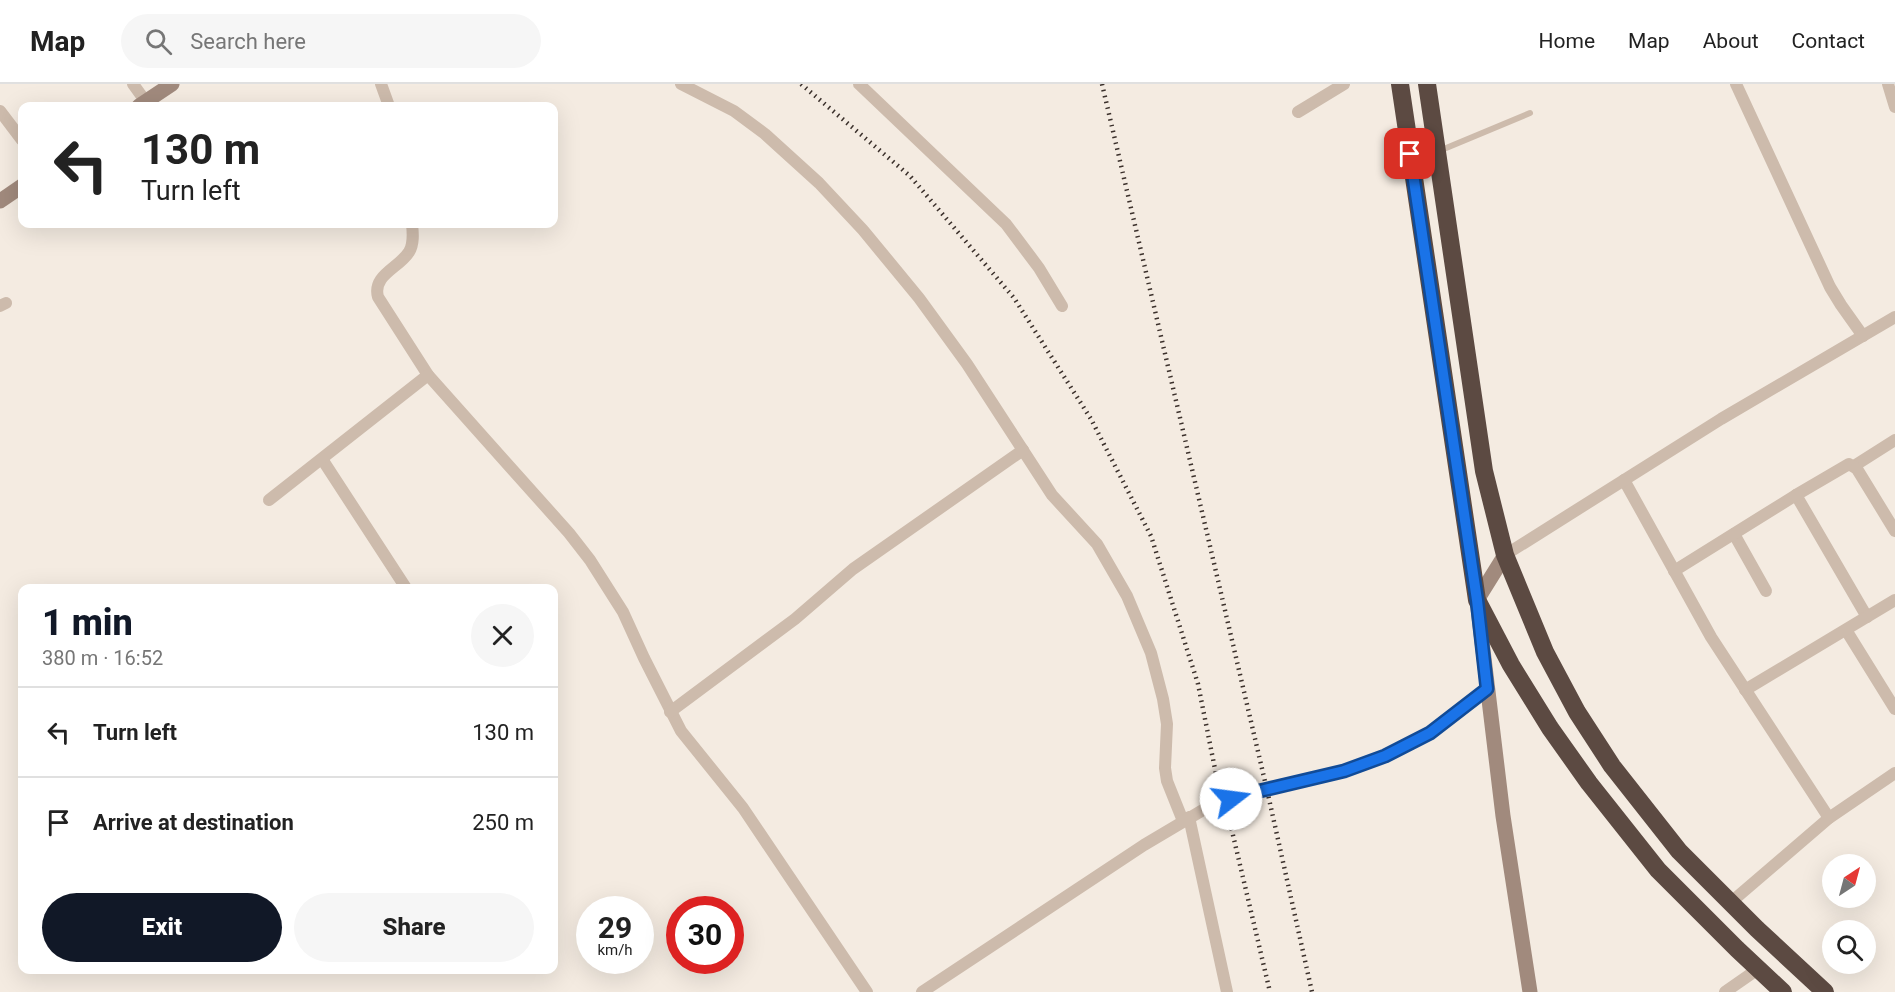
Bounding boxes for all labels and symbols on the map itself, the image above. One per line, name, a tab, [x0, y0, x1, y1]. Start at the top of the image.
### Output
pin	[1384, 128, 1435, 179]
position arrow	[1199, 767, 1263, 831]
north arrow	[1822, 854, 1876, 908]
speed limit sign: 30	[666, 896, 744, 974]

